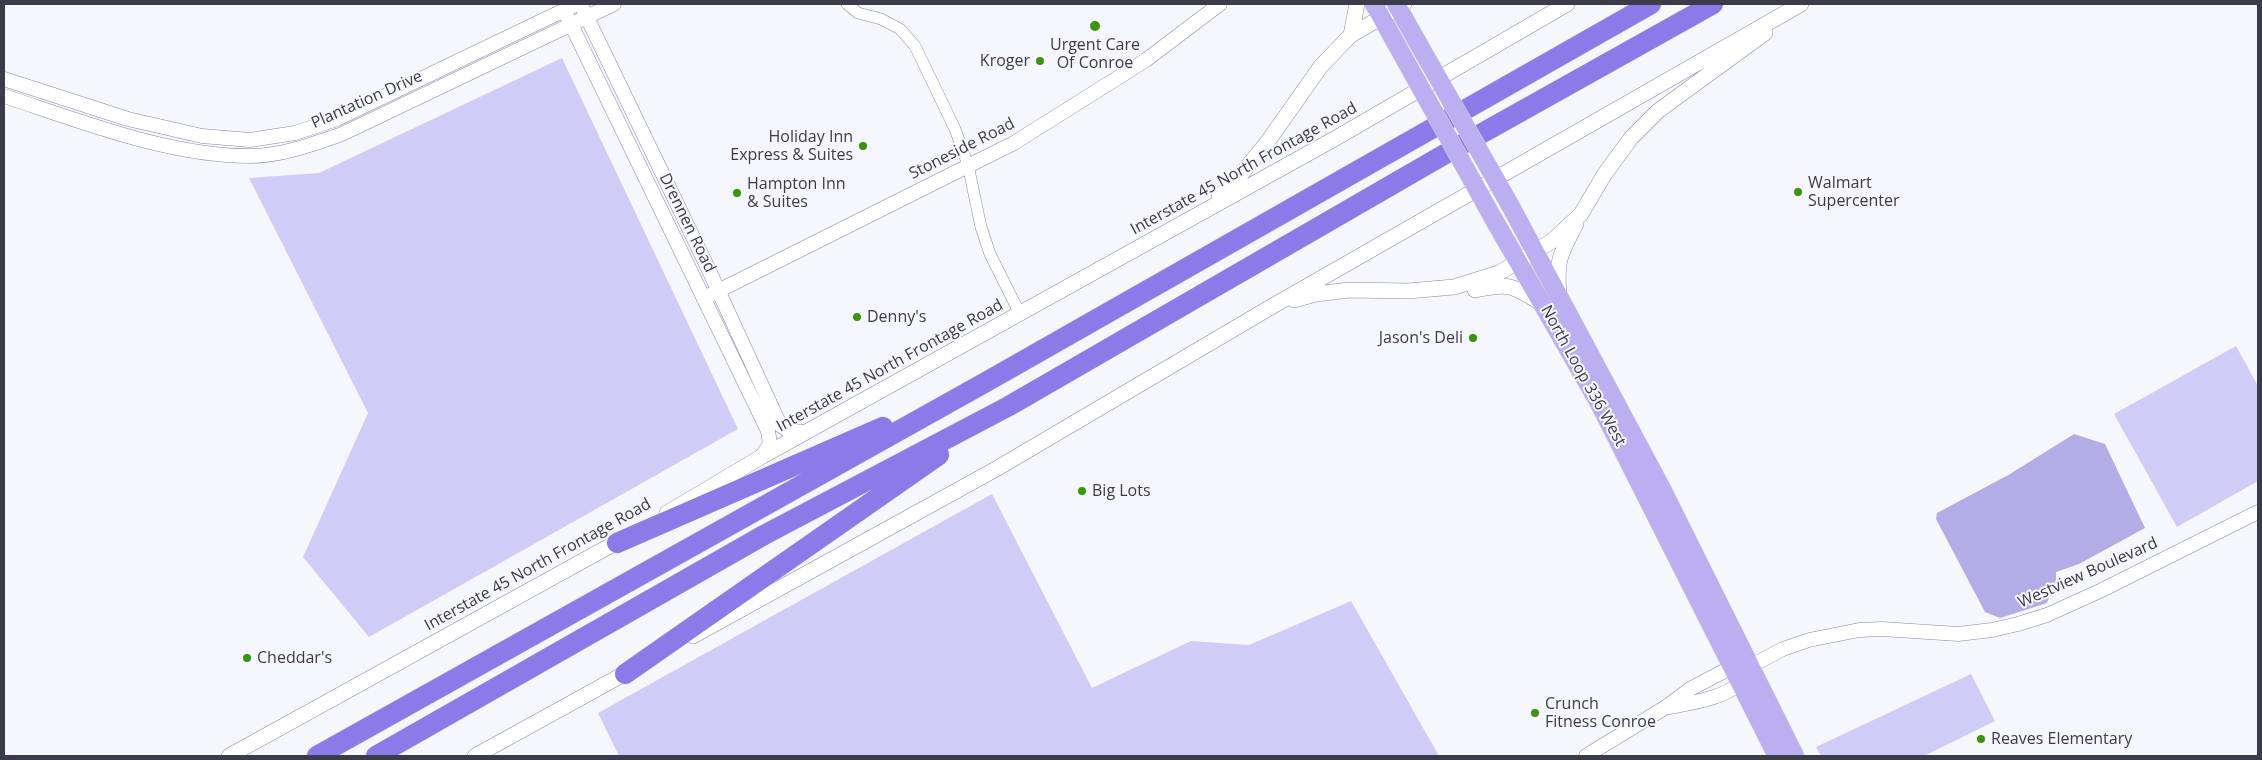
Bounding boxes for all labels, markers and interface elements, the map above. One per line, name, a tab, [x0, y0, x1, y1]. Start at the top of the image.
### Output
marker: Urgent Care Of Conroe	[1088, 19, 1102, 33]
place label: Urgent Care Of Conroe	[1050, 35, 1140, 73]
place label: Kroger	[980, 51, 1030, 71]
marker: Kroger	[1034, 55, 1046, 67]
street label: Plantation Drive	[309, 67, 425, 133]
street label: Interstate 45 North Frontage Road	[1128, 99, 1360, 239]
street label: Stoneside Road	[906, 114, 1018, 184]
place label: Holiday Inn Express & Suites	[730, 127, 853, 165]
marker: Holiday Inn Express & Suites	[857, 140, 869, 152]
street label: Drennen Road	[655, 170, 719, 276]
place label: Walmart Supercenter	[1808, 173, 1900, 211]
place label: Hampton Inn & Suites	[747, 174, 846, 212]
marker: Walmart Supercenter	[1792, 186, 1804, 198]
marker: Hampton Inn & Suites	[731, 187, 743, 199]
street label: Interstate 45 North Frontage Road	[774, 296, 1006, 436]
street label: North Loop 336 West	[1536, 302, 1630, 450]
place label: Denny's	[867, 307, 926, 327]
marker: Denny's	[851, 311, 863, 323]
place label: Jason's Deli	[1379, 328, 1463, 348]
marker: Jason's Deli	[1467, 332, 1479, 344]
place label: Big Lots	[1092, 481, 1151, 501]
marker: Big Lots	[1076, 485, 1088, 497]
street label: Interstate 45 North Frontage Road	[422, 495, 654, 635]
street label: Westview Boulevard	[2015, 534, 2161, 612]
place label: Cheddar's	[257, 648, 332, 668]
marker: Cheddar's	[241, 652, 253, 664]
place label: Crunch Fitness Conroe	[1545, 694, 1656, 732]
marker: Crunch Fitness Conroe	[1529, 707, 1541, 719]
place label: Reaves Elementary	[1991, 729, 2132, 749]
marker: Reaves Elementary	[1975, 733, 1987, 745]

